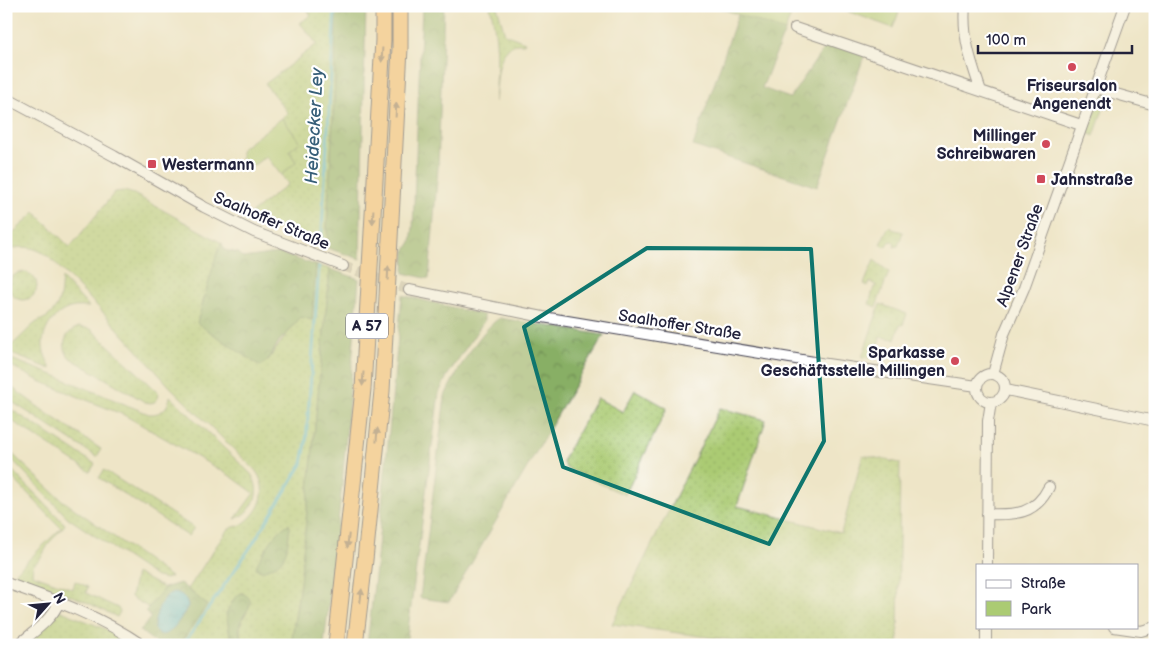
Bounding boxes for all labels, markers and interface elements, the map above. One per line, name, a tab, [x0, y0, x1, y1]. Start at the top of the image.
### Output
scale bar	[978, 22, 1132, 54]
text: 100 m	[986, 31, 1026, 50]
one-way arrow	[377, 47, 385, 63]
marker: Friseursalon Angenendt	[1066, 61, 1078, 73]
water label: Heidecker Ley	[301, 67, 328, 185]
place label: Friseursalon Angenendt	[1027, 77, 1117, 114]
one-way arrow	[393, 102, 401, 118]
place label: Millinger Schreibwaren	[937, 127, 1037, 164]
marker: Millinger Schreibwaren	[1040, 138, 1052, 150]
place label: Westermann	[162, 156, 254, 175]
marker: Westermann	[146, 158, 158, 170]
place label: Jahnstraße	[1051, 171, 1133, 190]
marker: Jahnstraße	[1035, 173, 1047, 185]
street label: Saalhoffer Straße	[211, 188, 333, 255]
street label: Alpener Straße	[993, 201, 1048, 309]
one-way arrow	[368, 209, 376, 225]
one-way arrow	[384, 264, 392, 280]
street label: Saalhoffer Straße	[617, 306, 743, 345]
road number: A 57	[346, 314, 388, 338]
place label: Sparkasse Geschäftsstelle Millingen	[761, 344, 945, 381]
marker: Sparkasse Geschäftsstelle Millingen	[949, 355, 961, 367]
one-way arrow	[359, 372, 367, 388]
one-way arrow	[374, 426, 382, 442]
one-way arrow	[344, 533, 352, 549]
legend	[976, 564, 1138, 628]
text: Straße	[1021, 574, 1066, 593]
north arrow	[22, 578, 72, 628]
one-way arrow	[357, 588, 365, 604]
text: N	[49, 590, 69, 607]
text: Park	[1021, 600, 1052, 619]

